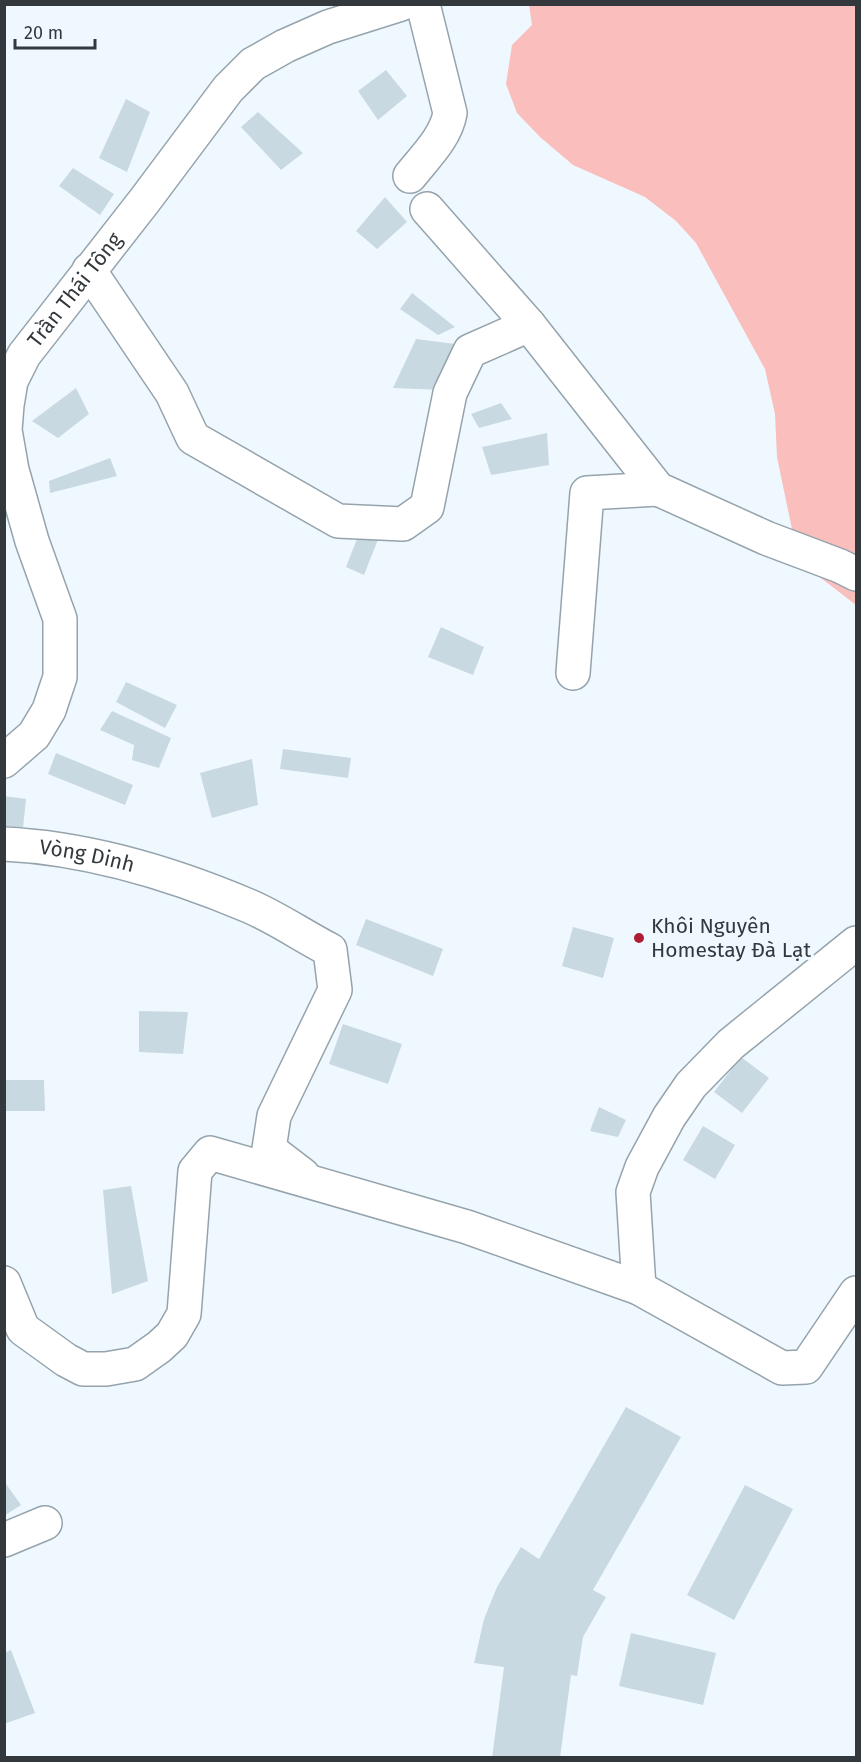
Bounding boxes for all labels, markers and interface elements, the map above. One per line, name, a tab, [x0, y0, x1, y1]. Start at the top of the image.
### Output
scale bar	[15, 12, 94, 50]
text: 20 m	[24, 22, 63, 44]
street label: Trần Thái Tông	[22, 227, 128, 352]
street label: Vòng Dinh	[38, 834, 137, 878]
place label: Khôi Nguyên Homestay Đà Lạt	[651, 913, 811, 963]
marker: Khôi Nguyên Homestay Đà Lạt	[632, 931, 646, 945]

